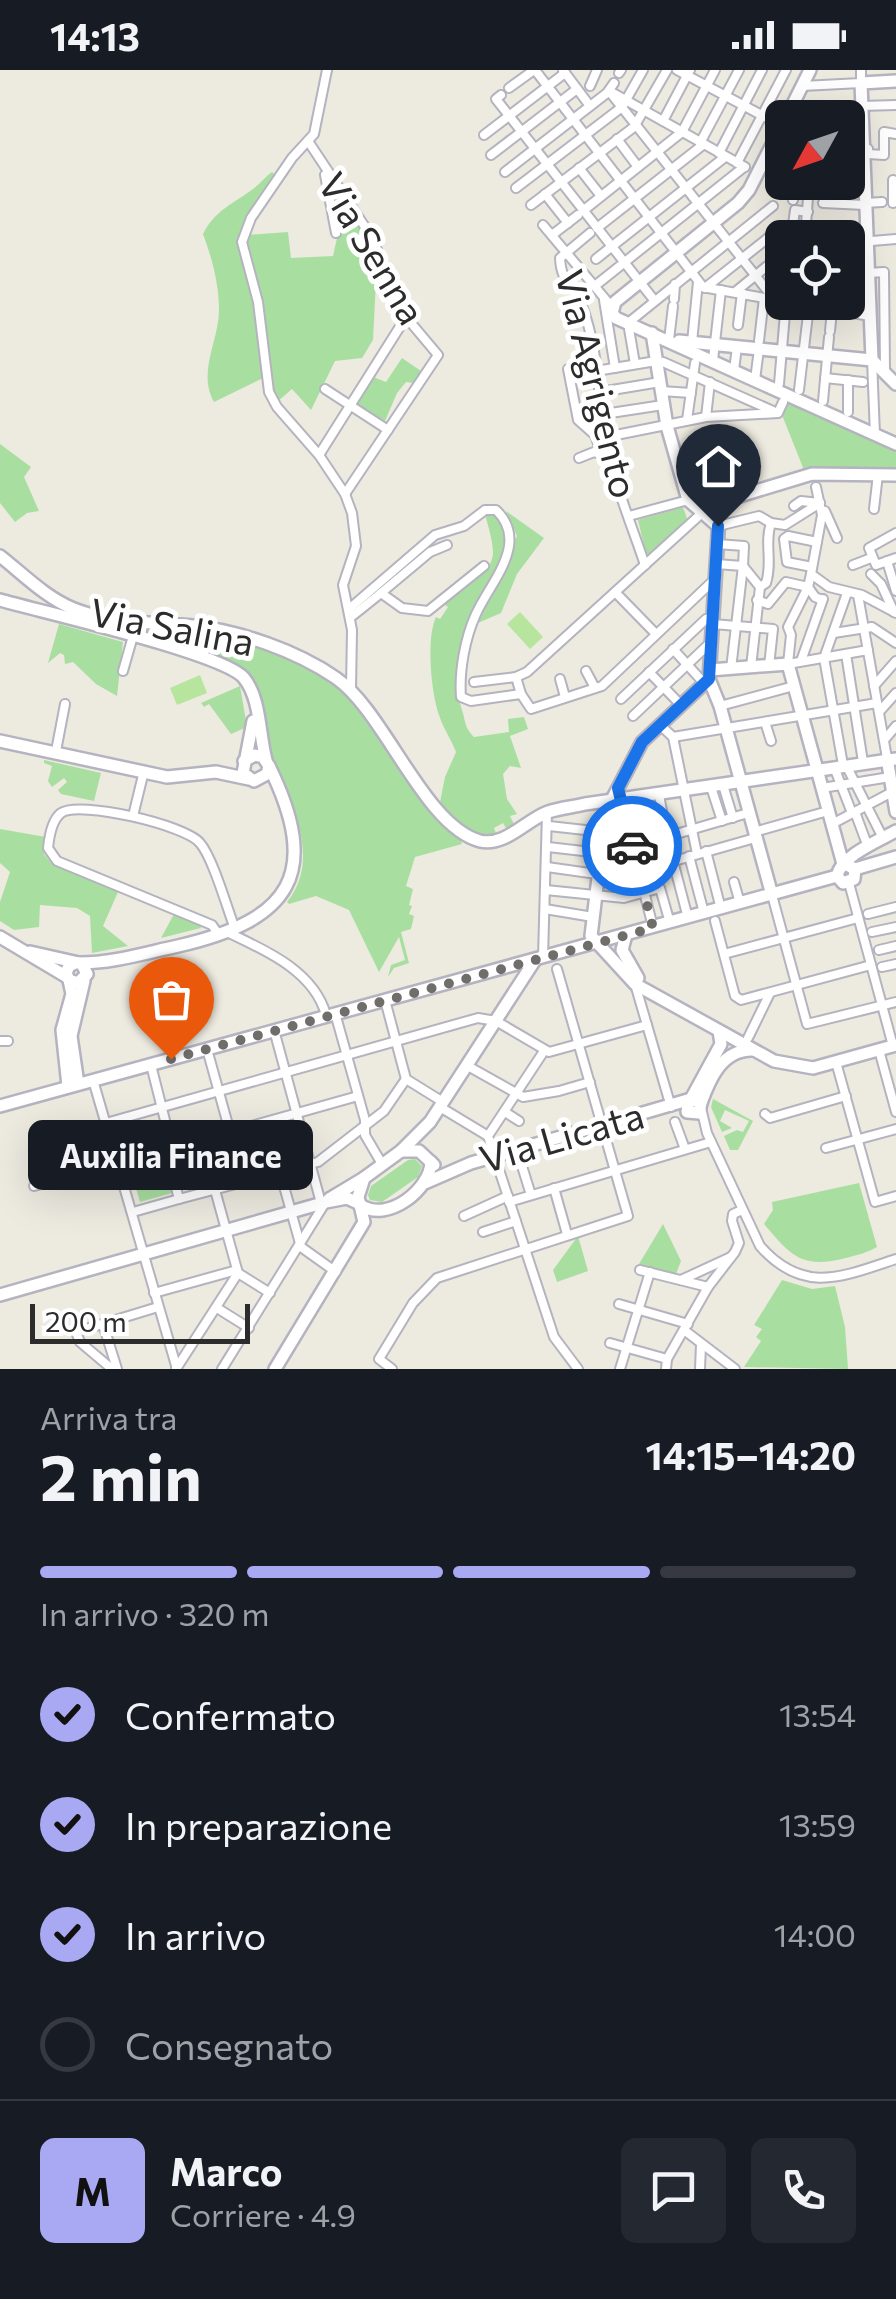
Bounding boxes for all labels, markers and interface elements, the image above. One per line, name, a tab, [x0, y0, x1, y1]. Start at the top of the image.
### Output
text: 14:13	[50, 12, 140, 59]
north arrow	[765, 100, 865, 200]
map controls	[765, 100, 865, 320]
street label: Via Senna	[310, 163, 437, 332]
button: locate	[765, 220, 865, 320]
street label: Via Agrigento	[547, 264, 650, 503]
pin	[676, 424, 761, 527]
icon: home	[691, 439, 746, 494]
street label: Via Salina	[86, 587, 259, 664]
courier	[582, 796, 682, 896]
icon: car	[605, 819, 660, 874]
pin	[129, 957, 214, 1060]
icon: bag	[144, 972, 199, 1027]
street label: Via Licata	[474, 1090, 649, 1181]
callout: Auxilia Finance	[29, 1119, 314, 1189]
text: Auxilia Finance	[59, 1135, 282, 1175]
scale bar	[30, 1299, 250, 1344]
text: 200 m	[45, 1304, 127, 1338]
text: Arriva tra	[40, 1397, 177, 1437]
text: 14:15–14:20	[646, 1431, 856, 1478]
text: 2 min	[40, 1435, 202, 1514]
text: In arrivo · 320 m	[40, 1593, 269, 1633]
icon: check	[40, 1687, 95, 1742]
text: Confermato	[125, 1691, 336, 1738]
text: 13:54	[779, 1694, 856, 1734]
icon: check	[40, 1797, 95, 1852]
text: In preparazione	[125, 1801, 392, 1848]
text: 13:59	[779, 1804, 856, 1844]
icon: check	[40, 1907, 95, 1962]
text: In arrivo	[125, 1911, 266, 1958]
text: 14:00	[774, 1914, 856, 1954]
text: Consegnato	[125, 2021, 333, 2068]
button: chat	[621, 2138, 726, 2243]
button: phone	[751, 2138, 856, 2243]
text: Marco	[170, 2147, 283, 2194]
text: M	[74, 2167, 111, 2214]
text: Corriere · 4.9	[170, 2194, 356, 2234]

